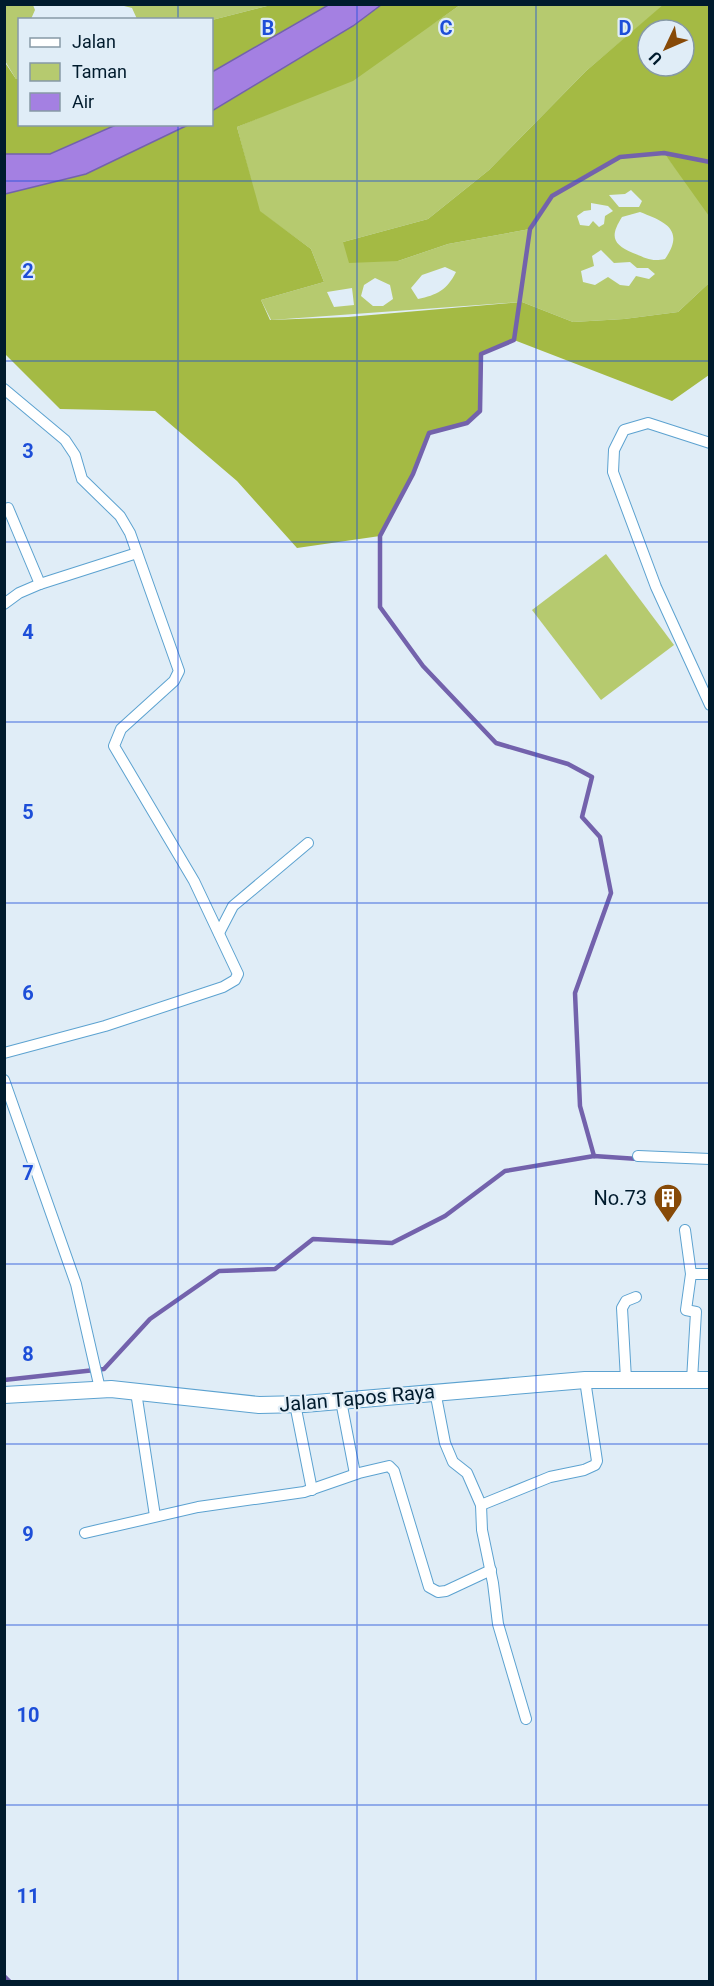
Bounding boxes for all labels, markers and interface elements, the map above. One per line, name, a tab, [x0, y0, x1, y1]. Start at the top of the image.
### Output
text: B	[262, 16, 274, 40]
text: C	[439, 16, 453, 40]
text: D	[619, 16, 632, 40]
legend	[18, 18, 213, 126]
north arrow	[636, 18, 696, 78]
text: Jalan	[72, 31, 116, 52]
text: U	[645, 48, 666, 68]
text: Taman	[72, 61, 127, 82]
text: Air	[72, 91, 94, 112]
text: 2	[22, 259, 34, 283]
text: 3	[22, 439, 34, 463]
text: 4	[22, 620, 34, 644]
text: 5	[22, 800, 34, 824]
text: 6	[22, 981, 34, 1005]
text: 7	[22, 1161, 34, 1185]
building icon: No.73	[652, 1182, 684, 1224]
place label: No.73	[594, 1186, 647, 1210]
text: 8	[22, 1342, 34, 1366]
street label: Jalan Tapos Raya	[278, 1379, 436, 1417]
text: 9	[22, 1522, 34, 1546]
text: 10	[17, 1703, 39, 1727]
text: 11	[17, 1884, 39, 1908]

